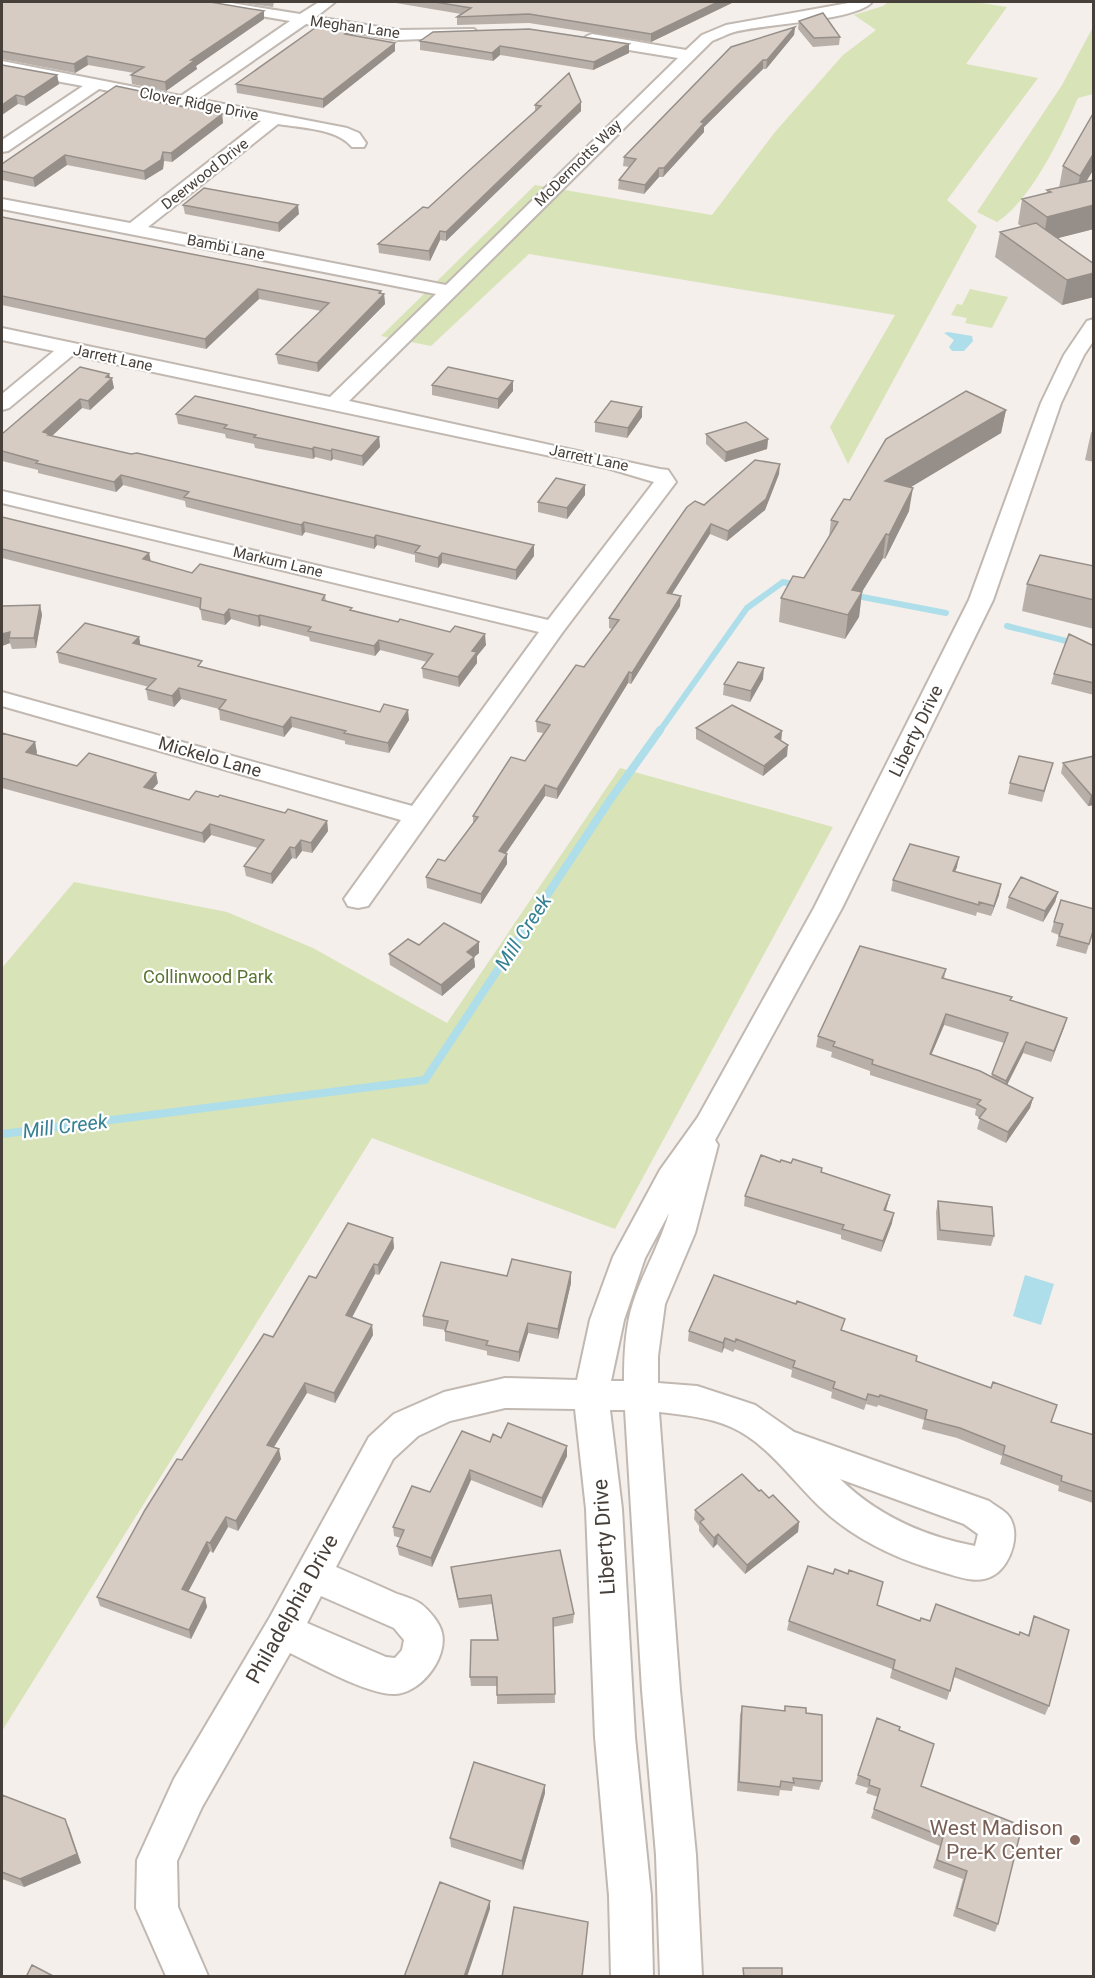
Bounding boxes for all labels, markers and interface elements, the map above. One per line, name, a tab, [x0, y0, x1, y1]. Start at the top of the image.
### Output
street label: Meghan Lane	[309, 12, 401, 42]
street label: Clover Ridge Drive	[138, 84, 260, 124]
street label: McDermotts Way	[531, 116, 625, 210]
street label: Deerwood Drive	[158, 134, 252, 213]
street label: Bambi Lane	[186, 231, 266, 263]
street label: Jarrett Lane	[72, 341, 154, 375]
street label: Jarrett Lane	[548, 441, 630, 475]
street label: Markum Lane	[231, 543, 325, 581]
street label: Liberty Drive	[884, 681, 947, 780]
street label: Mickelo Lane	[156, 732, 264, 781]
water label: Mill Creek	[490, 889, 557, 974]
park label: Collinwood Park	[143, 966, 274, 987]
water label: Mill Creek	[21, 1109, 110, 1143]
street label: Liberty Drive	[588, 1478, 620, 1596]
street label: Philadelphia Drive	[241, 1530, 343, 1688]
place label: West Madison Pre-K Center	[930, 1816, 1063, 1864]
marker: West Madison Pre-K Center	[1068, 1833, 1082, 1847]

